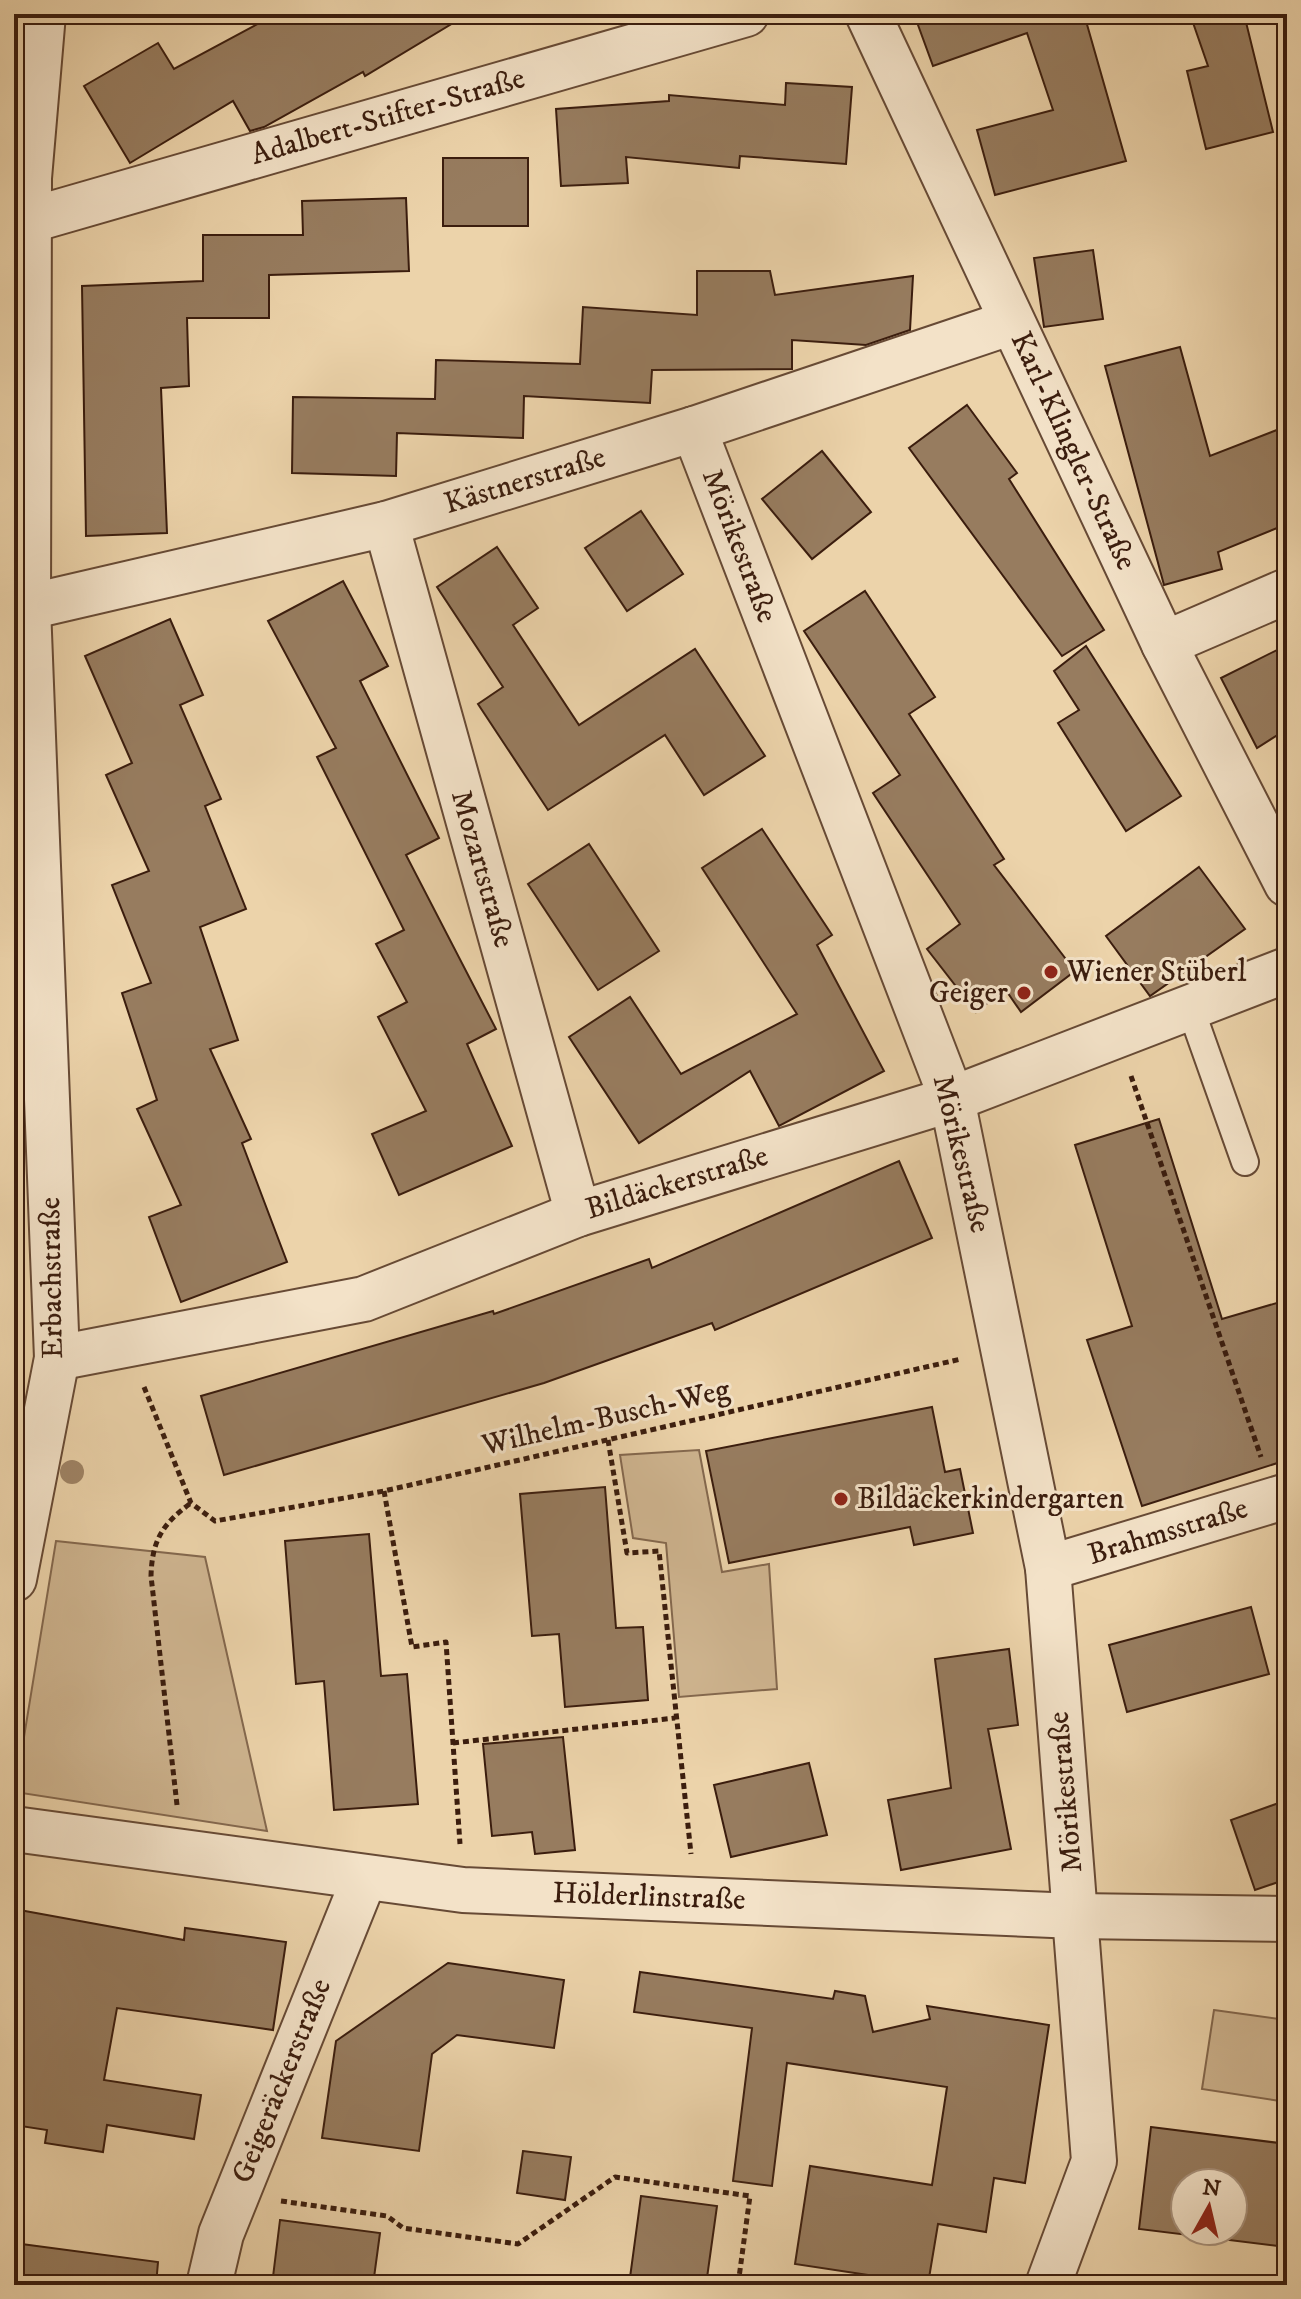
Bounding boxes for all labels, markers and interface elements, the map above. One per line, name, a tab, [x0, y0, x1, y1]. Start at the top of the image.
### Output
street label: Adalbert-Stifter-Straße	[247, 60, 529, 174]
street label: Karl-Klingler-Straße	[1002, 326, 1144, 576]
street label: Kästnerstraße	[440, 439, 610, 523]
street label: Mörikestraße	[693, 464, 785, 628]
street label: Mozartstraße	[442, 786, 522, 952]
place label: Wiener Stüberl	[1066, 954, 1247, 991]
marker: Wiener Stüberl	[1042, 963, 1060, 981]
place label: Geiger	[929, 975, 1008, 1012]
marker: Geiger	[1015, 984, 1033, 1002]
street label: Mörikestraße	[924, 1071, 998, 1237]
street label: Bildäckerstraße	[581, 1138, 773, 1228]
street label: Erbachstraße	[32, 1197, 72, 1359]
street label: Wilhelm-Busch-Weg	[477, 1371, 734, 1465]
place label: Bildäckerkindergarten	[857, 1481, 1125, 1518]
marker: Bildäckerkindergarten	[832, 1490, 850, 1508]
street label: Brahmsstraße	[1084, 1490, 1252, 1574]
street label: Mörikestraße	[1041, 1710, 1091, 1874]
street label: Hölderlinstraße	[552, 1875, 746, 1919]
street label: Geigeräckerstraße	[224, 1973, 340, 2189]
north arrow	[1169, 2167, 1249, 2247]
text: N	[1201, 2174, 1222, 2203]

